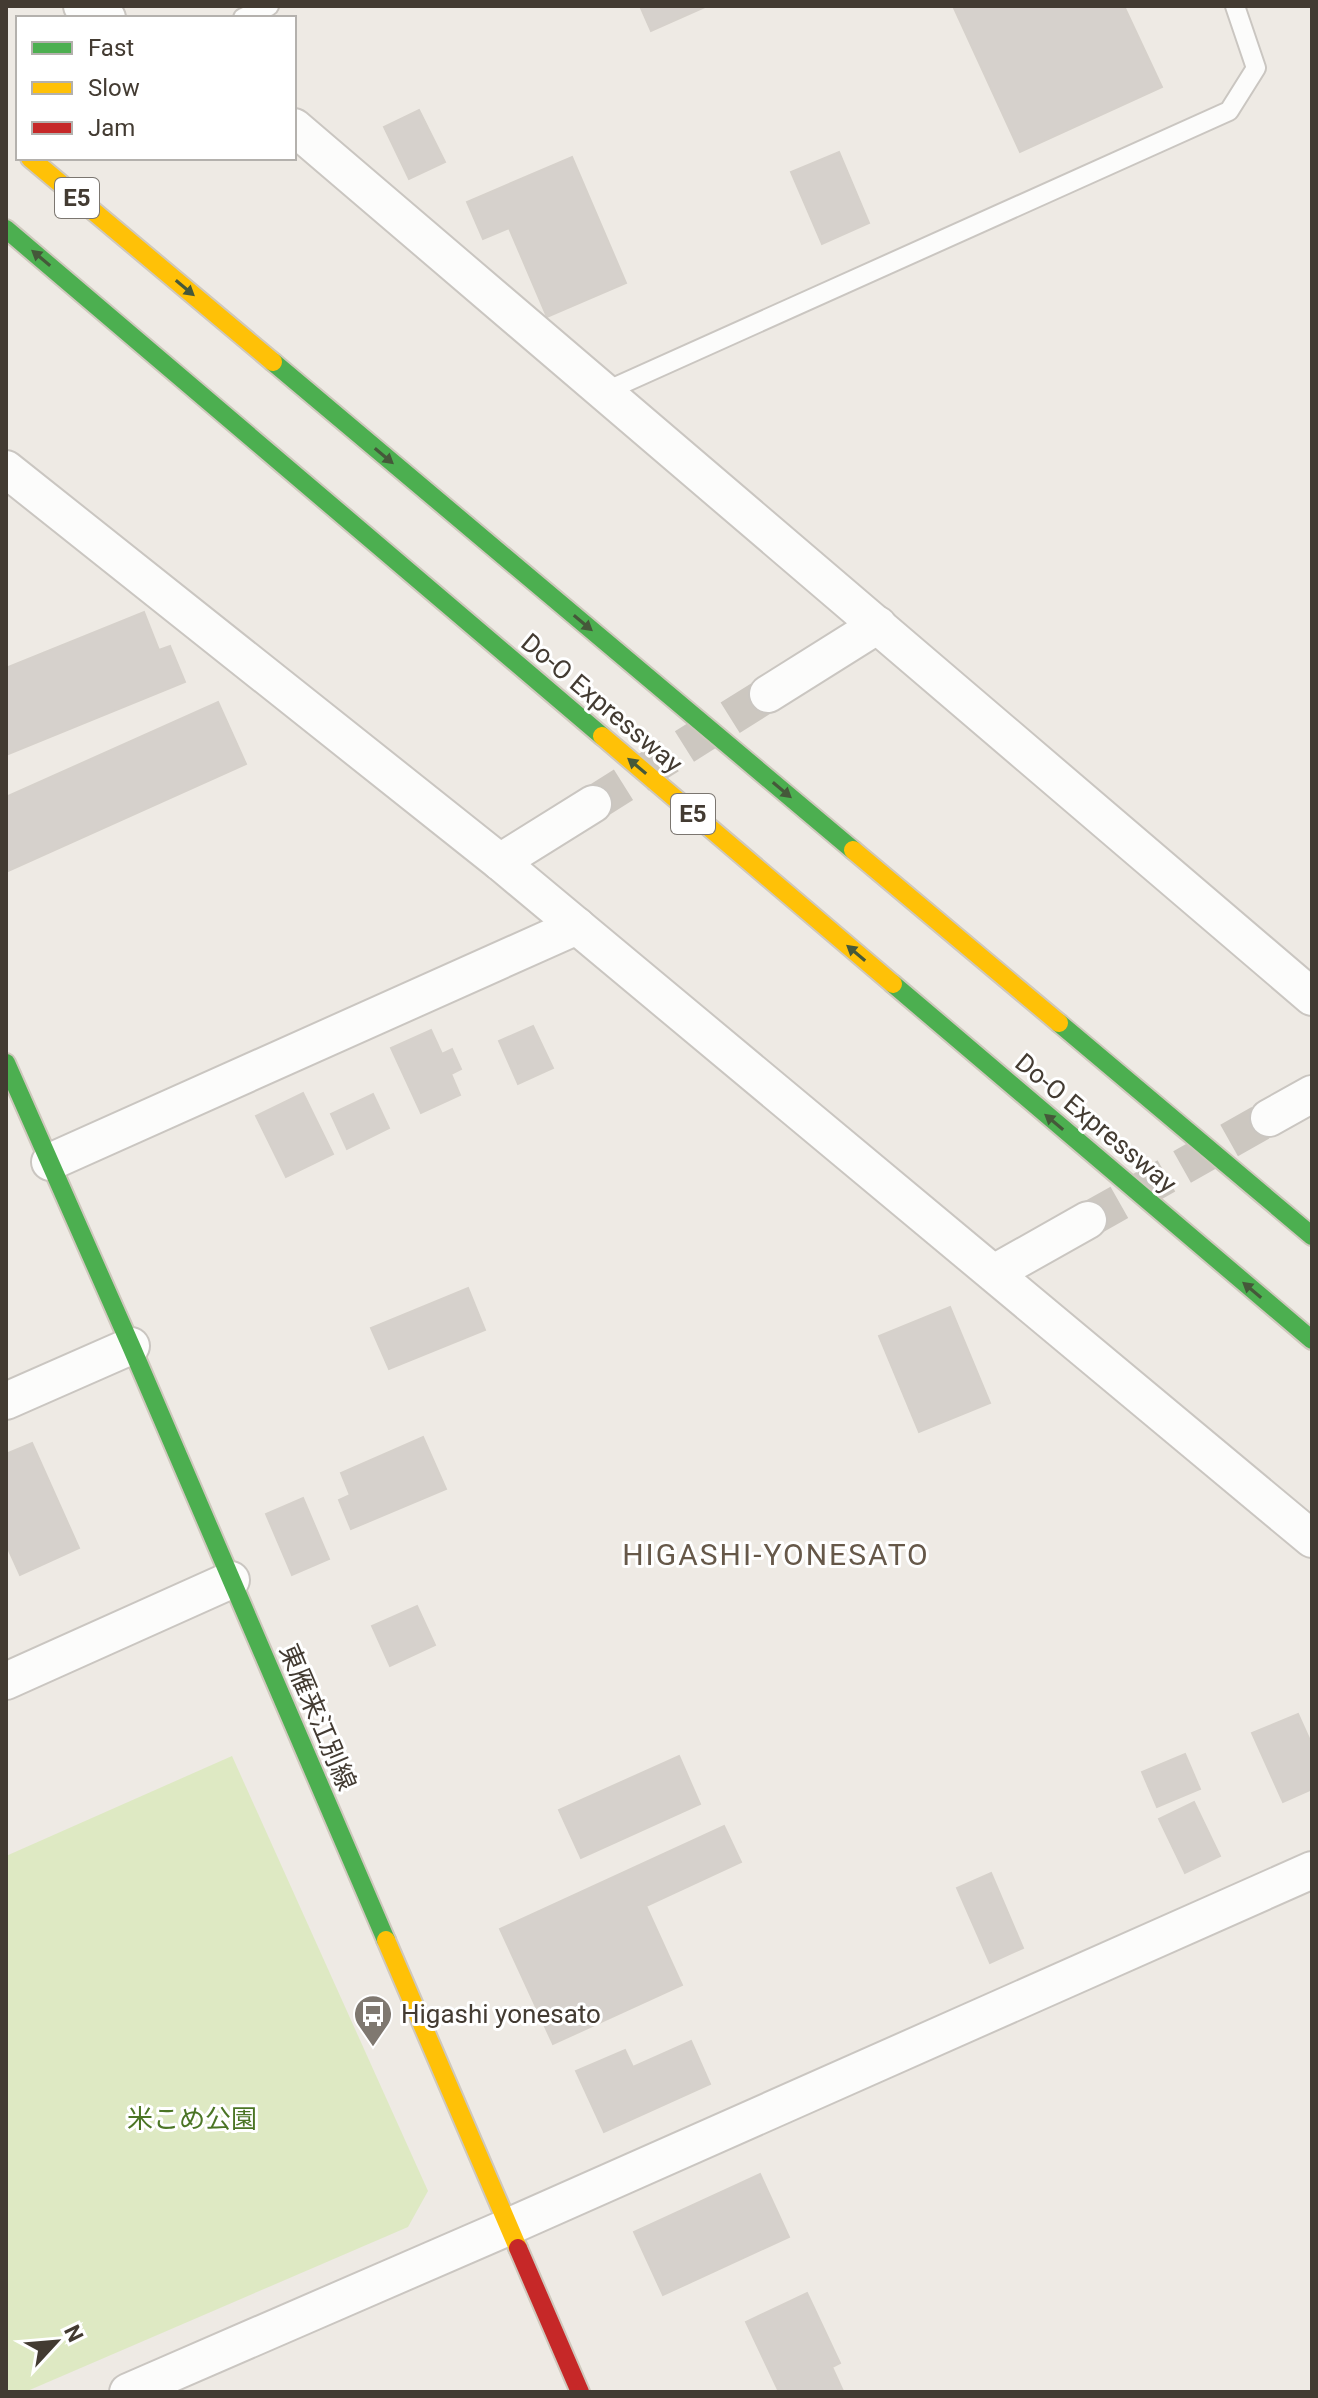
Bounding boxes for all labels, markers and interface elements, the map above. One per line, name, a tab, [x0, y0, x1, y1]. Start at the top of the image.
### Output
legend	[16, 16, 296, 160]
text: Fast	[88, 34, 134, 62]
text: Slow	[88, 74, 140, 102]
text: Jam	[88, 114, 135, 142]
road number: E5	[55, 178, 99, 218]
one-way arrow	[31, 250, 51, 267]
one-way arrow	[174, 279, 194, 296]
one-way arrow	[374, 447, 394, 464]
one-way arrow	[573, 614, 593, 631]
street label: Do-O Expressway	[515, 627, 689, 779]
one-way arrow	[627, 758, 647, 775]
one-way arrow	[772, 781, 792, 798]
road number: E5	[671, 794, 715, 834]
one-way arrow	[846, 945, 866, 962]
street label: Do-O Expressway	[1009, 1047, 1183, 1199]
one-way arrow	[1044, 1114, 1064, 1131]
one-way arrow	[1242, 1282, 1262, 1299]
district label: HIGASHI-YONESATO	[622, 1537, 930, 1572]
street label: 東雁来江別線	[274, 1639, 362, 1795]
bus stop icon: Higashi yonesato	[352, 1993, 394, 2048]
place label: Higashi yonesato	[401, 1999, 601, 2029]
park label: 米こめ公園	[127, 2104, 257, 2134]
north arrow	[16, 2302, 96, 2382]
text: N	[59, 2321, 88, 2346]

